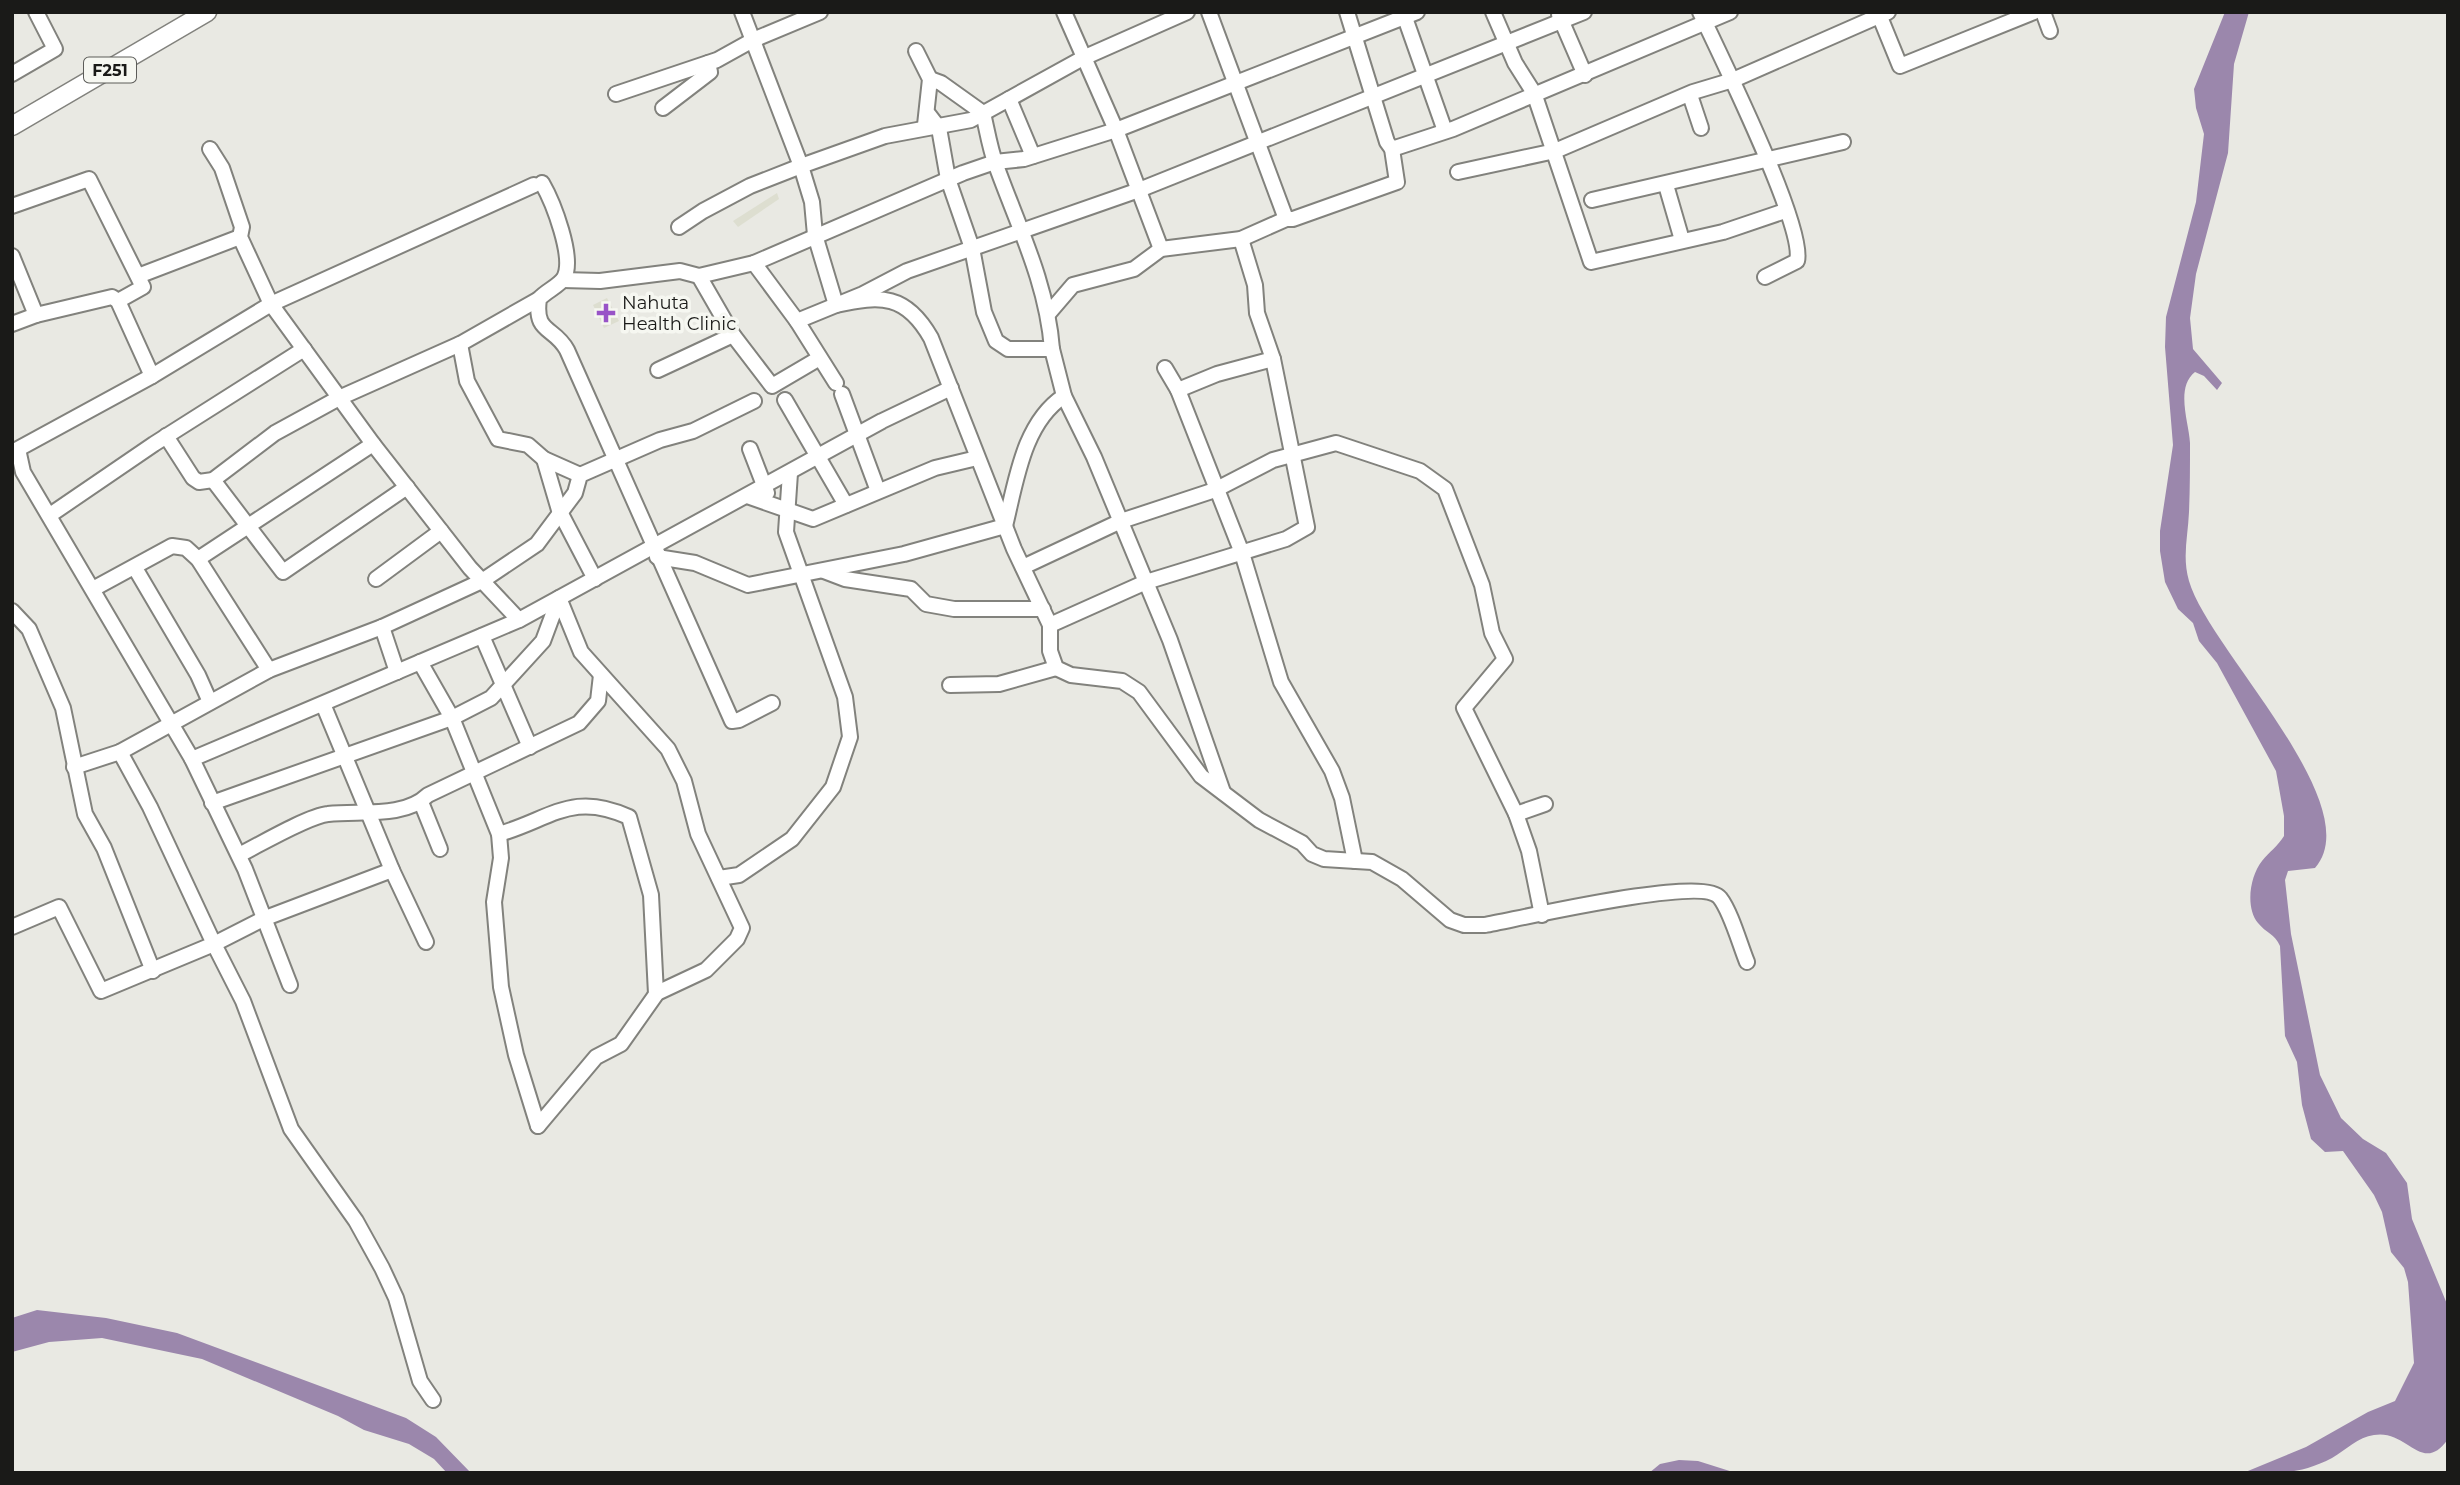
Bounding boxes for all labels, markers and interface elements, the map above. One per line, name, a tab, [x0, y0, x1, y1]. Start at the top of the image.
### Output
road number: F251	[84, 58, 136, 82]
place label: Nahuta Health Clinic	[622, 292, 736, 335]
marker: Nahuta Health Clinic	[596, 303, 616, 323]

